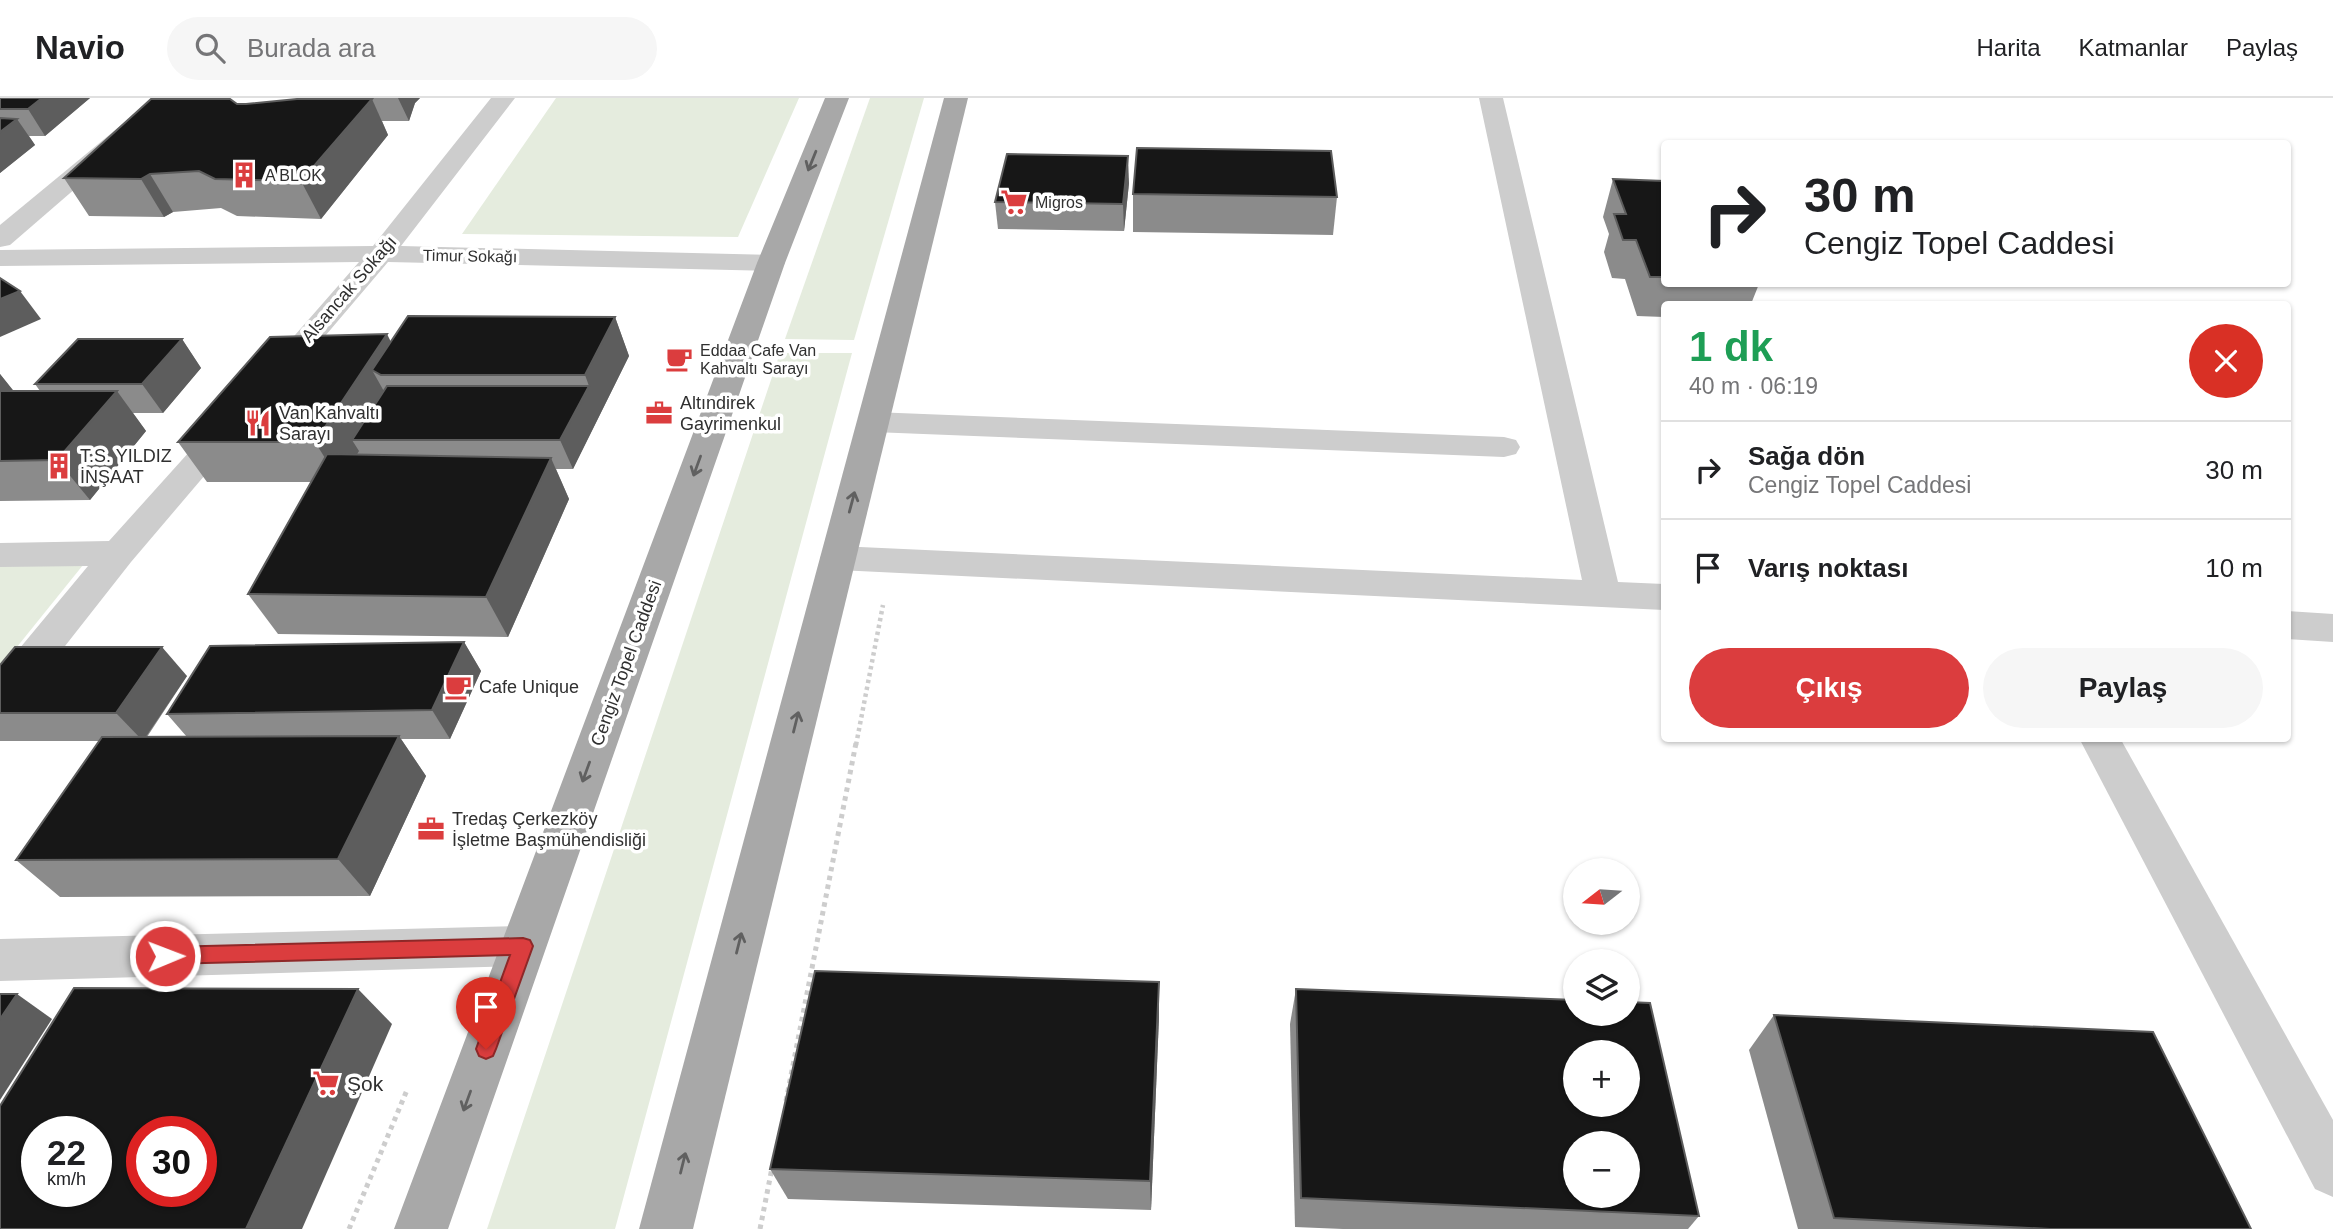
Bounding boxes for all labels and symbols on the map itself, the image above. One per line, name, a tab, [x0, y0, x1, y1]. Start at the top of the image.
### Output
one-way arrow	[804, 150, 817, 172]
building icon: A BLOK	[229, 160, 259, 190]
place label: A BLOK	[265, 167, 322, 184]
supermarket icon: Migros	[999, 187, 1029, 217]
place label: Migros	[1035, 194, 1083, 211]
street label: Alsancak Sokağı	[297, 232, 401, 346]
street label: Timur Sokağı	[423, 247, 517, 265]
place label: Eddaa Cafe Van Kahvaltı Sarayı	[700, 342, 816, 377]
cafe icon: Eddaa Cafe Van Kahvaltı Sarayı	[664, 344, 694, 374]
place label: Altındirek Gayrimenkul	[680, 393, 781, 434]
office icon: Altındirek Gayrimenkul	[644, 398, 674, 428]
place label: Van Kahvaltı Sarayı	[279, 403, 380, 444]
restaurant icon: Van Kahvaltı Sarayı	[243, 408, 273, 438]
place label: T.S. YILDIZ İNŞAAT	[80, 446, 172, 487]
building icon: T.S. YILDIZ İNŞAAT	[44, 451, 74, 481]
one-way arrow	[690, 455, 702, 477]
one-way arrow	[846, 491, 859, 514]
street label: Cengiz Topel Caddesi	[587, 577, 665, 749]
cafe icon: Cafe Unique	[443, 672, 473, 702]
place label: Cafe Unique	[479, 677, 579, 697]
one-way arrow	[790, 711, 803, 734]
one-way arrow	[579, 761, 591, 783]
place label: Tredaş Çerkezköy İşletme Başmühendisliği	[452, 809, 646, 850]
office icon: Tredaş Çerkezköy İşletme Başmühendisliği	[416, 814, 446, 844]
north arrow	[1563, 858, 1640, 934]
position arrow	[128, 919, 202, 993]
one-way arrow	[733, 932, 746, 954]
pin	[456, 977, 516, 1049]
supermarket icon: Şok	[311, 1068, 341, 1098]
place label: Şok	[347, 1072, 384, 1095]
one-way arrow	[460, 1090, 472, 1112]
speed limit sign: 30	[126, 1116, 217, 1207]
one-way arrow	[677, 1152, 690, 1175]

